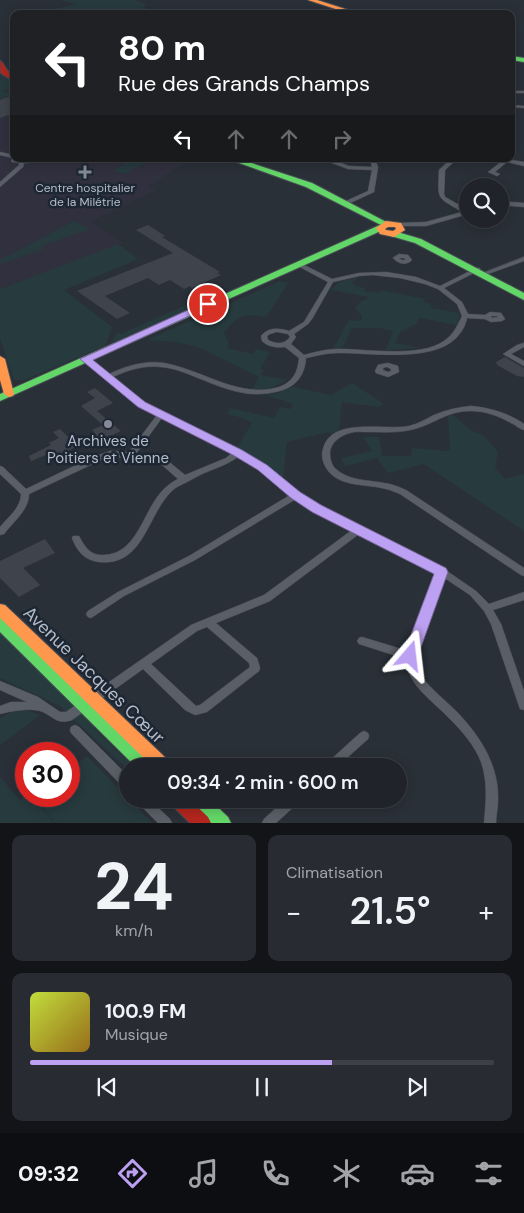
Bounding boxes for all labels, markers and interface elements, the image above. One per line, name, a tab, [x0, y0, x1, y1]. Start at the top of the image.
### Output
text: 80 m	[118, 25, 206, 71]
icon: left	[35, 30, 100, 95]
text: Rue des Grands Champs	[118, 69, 370, 98]
icon: left	[169, 125, 197, 153]
icon: ahead	[222, 125, 250, 153]
icon: ahead	[275, 125, 303, 153]
icon: right	[328, 125, 356, 153]
marker: Centre hospitalier de la Milétrie	[78, 165, 92, 179]
map controls	[459, 178, 509, 228]
button: search	[459, 178, 509, 228]
place label: Centre hospitalier de la Milétrie	[35, 180, 135, 210]
pin	[187, 283, 229, 325]
icon: arrive	[194, 290, 222, 318]
marker: Archives de Poitiers et Vienne	[102, 418, 114, 430]
place label: Archives de Poitiers et Vienne	[47, 431, 169, 468]
street label: Avenue Jacques Cœur	[18, 601, 170, 749]
position arrow	[383, 629, 435, 681]
speed limit sign: 30	[15, 742, 80, 807]
text: 09:34 · 2 min · 600 m	[167, 770, 359, 795]
text: 24	[94, 845, 174, 929]
text: Climatisation	[286, 862, 383, 883]
text: 21.5°	[349, 886, 431, 936]
text: −	[286, 894, 301, 931]
text: +	[479, 894, 494, 931]
text: km/h	[115, 920, 153, 941]
text: 100.9 FM	[105, 999, 186, 1024]
text: Musique	[105, 1024, 168, 1045]
icon: previous	[93, 1073, 121, 1101]
icon: pause	[248, 1073, 276, 1101]
icon: next	[403, 1073, 431, 1101]
icon: directions	[115, 1156, 150, 1191]
icon: music	[186, 1156, 221, 1191]
icon: phone	[258, 1156, 293, 1191]
icon: climate	[329, 1156, 364, 1191]
icon: car	[400, 1156, 435, 1191]
icon: filters	[471, 1156, 506, 1191]
text: 09:32	[18, 1159, 79, 1188]

